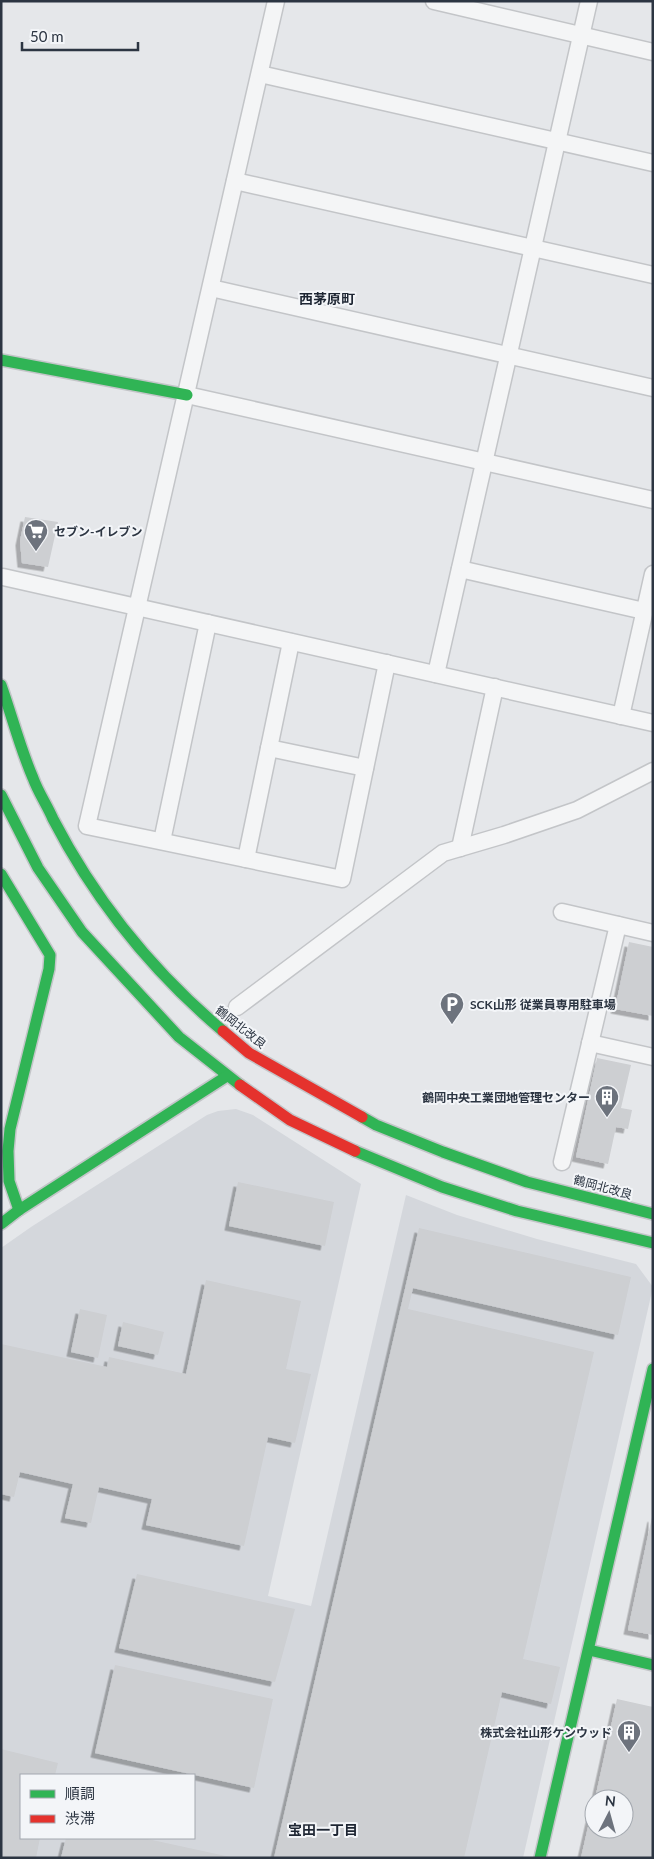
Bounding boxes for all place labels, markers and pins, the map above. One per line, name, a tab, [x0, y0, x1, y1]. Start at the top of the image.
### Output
supermarket icon: セブン-イレブン	[23, 518, 49, 552]
place label: セブン-イレブン	[54, 524, 142, 539]
parking icon: SCK山形 従業員専用駐車場	[439, 991, 465, 1025]
place label: SCK山形 従業員専用駐車場	[470, 997, 616, 1012]
building icon: 鶴岡中央工業団地管理センター	[594, 1084, 620, 1118]
place label: 鶴岡中央工業団地管理センター	[422, 1090, 590, 1105]
building icon: 株式会社山形ケンウッド	[616, 1719, 642, 1753]
place label: 株式会社山形ケンウッド	[480, 1725, 612, 1740]

